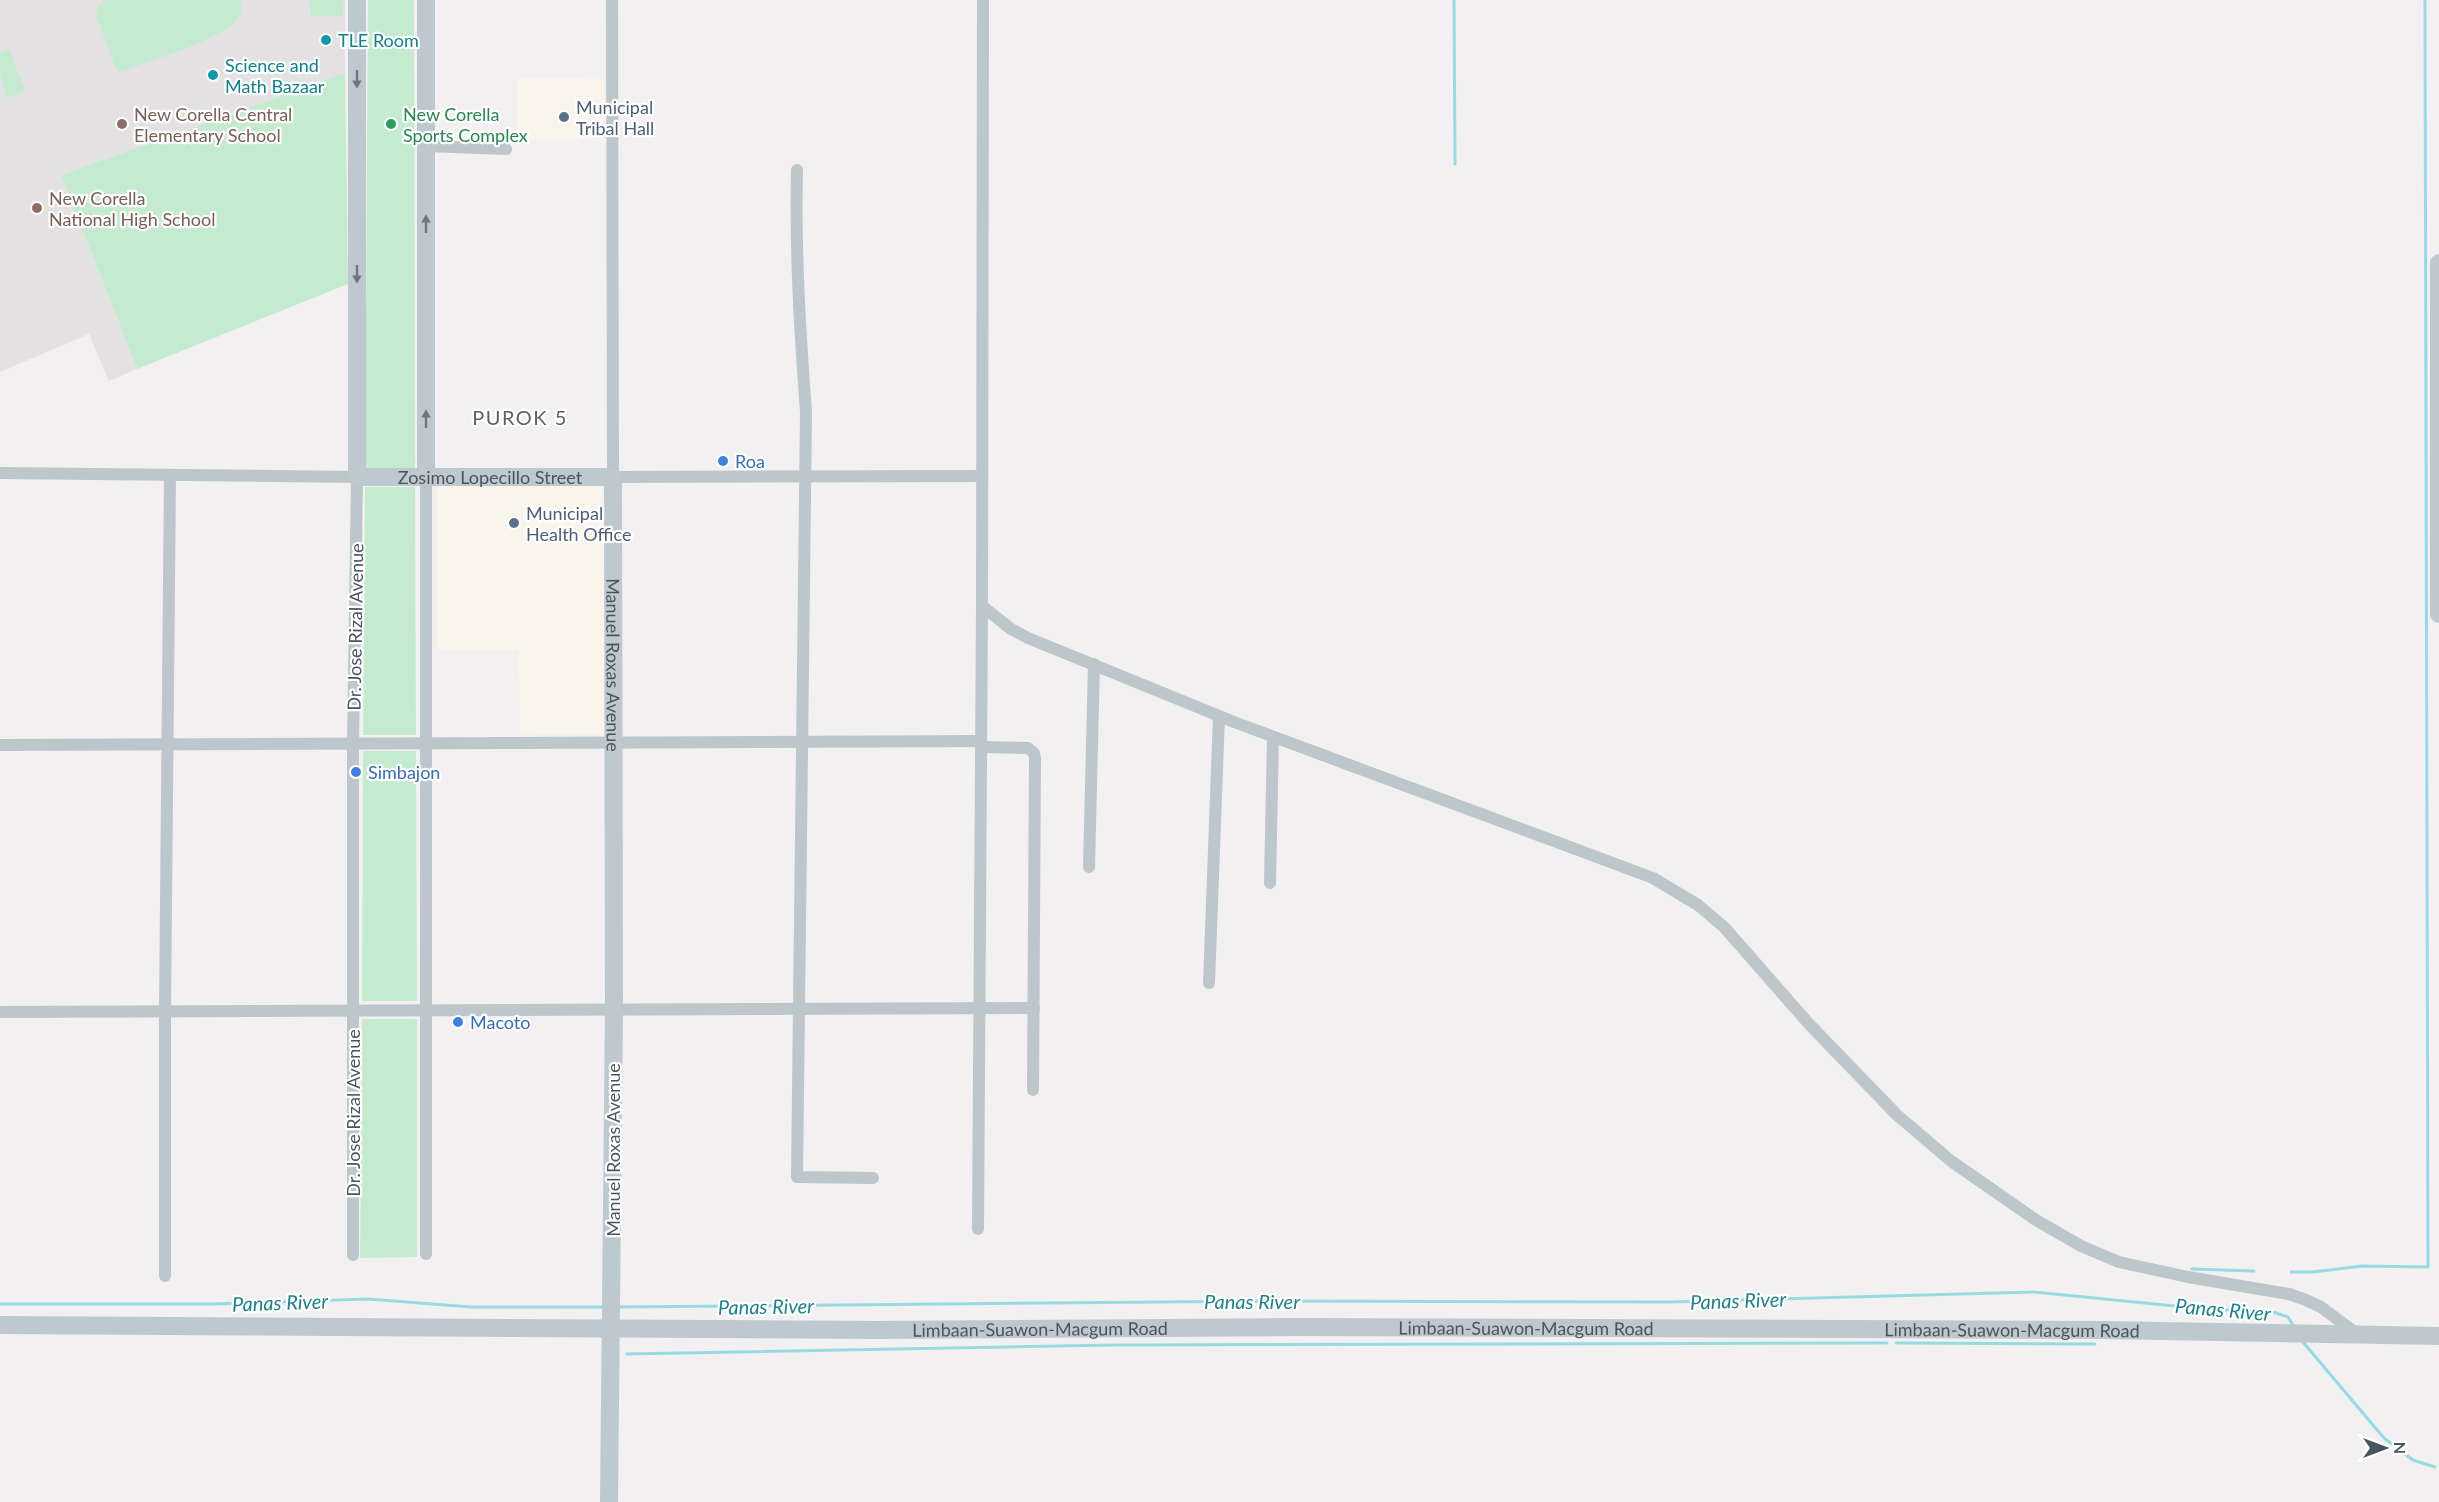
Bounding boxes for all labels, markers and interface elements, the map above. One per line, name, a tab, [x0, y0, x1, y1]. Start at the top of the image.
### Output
place label: TLE Room	[338, 29, 419, 51]
marker: TLE Room	[319, 33, 333, 47]
place label: Science and Math Bazaar	[225, 54, 325, 97]
marker: Science and Math Bazaar	[206, 68, 220, 82]
one-way arrow	[352, 70, 362, 89]
place label: Municipal Tribal Hall	[576, 96, 654, 139]
place label: New Corella Central Elementary School	[134, 103, 292, 146]
place label: New Corella Sports Complex	[403, 103, 528, 146]
marker: Municipal Tribal Hall	[557, 110, 571, 124]
marker: New Corella Central Elementary School	[115, 117, 129, 131]
marker: New Corella Sports Complex	[384, 117, 398, 131]
place label: New Corella National High School	[49, 187, 215, 230]
marker: New Corella National High School	[30, 201, 44, 215]
one-way arrow	[421, 214, 431, 233]
one-way arrow	[352, 265, 362, 284]
district label: PUROK 5	[472, 405, 568, 429]
one-way arrow	[421, 409, 431, 428]
place label: Roa	[735, 450, 765, 472]
marker: Roa	[716, 454, 730, 468]
street label: Zosimo Lopecillo Street	[398, 466, 583, 488]
place label: Municipal Health Office	[526, 502, 632, 545]
marker: Municipal Health Office	[507, 516, 521, 530]
street label: Dr. Jose Rizal Avenue	[343, 543, 367, 711]
street label: Manuel Roxas Avenue	[602, 578, 625, 752]
place label: Simbajon	[368, 761, 440, 783]
marker: Simbajon	[349, 765, 363, 779]
place label: Macoto	[470, 1011, 530, 1033]
marker: Macoto	[451, 1015, 465, 1029]
street label: Dr. Jose Rizal Avenue	[342, 1029, 364, 1197]
street label: Manuel Roxas Avenue	[602, 1063, 624, 1237]
water label: Panas River	[1690, 1286, 1788, 1314]
water label: Panas River	[232, 1288, 330, 1316]
water label: Panas River	[1204, 1289, 1301, 1313]
water label: Panas River	[718, 1293, 815, 1319]
water label: Panas River	[2174, 1293, 2273, 1325]
street label: Limbaan-Suawon-Macgum Road	[1398, 1316, 1654, 1339]
street label: Limbaan-Suawon-Macgum Road	[912, 1317, 1168, 1341]
street label: Limbaan-Suawon-Macgum Road	[1884, 1318, 2140, 1342]
north arrow	[2355, 1418, 2415, 1478]
text: N	[2391, 1442, 2410, 1454]

